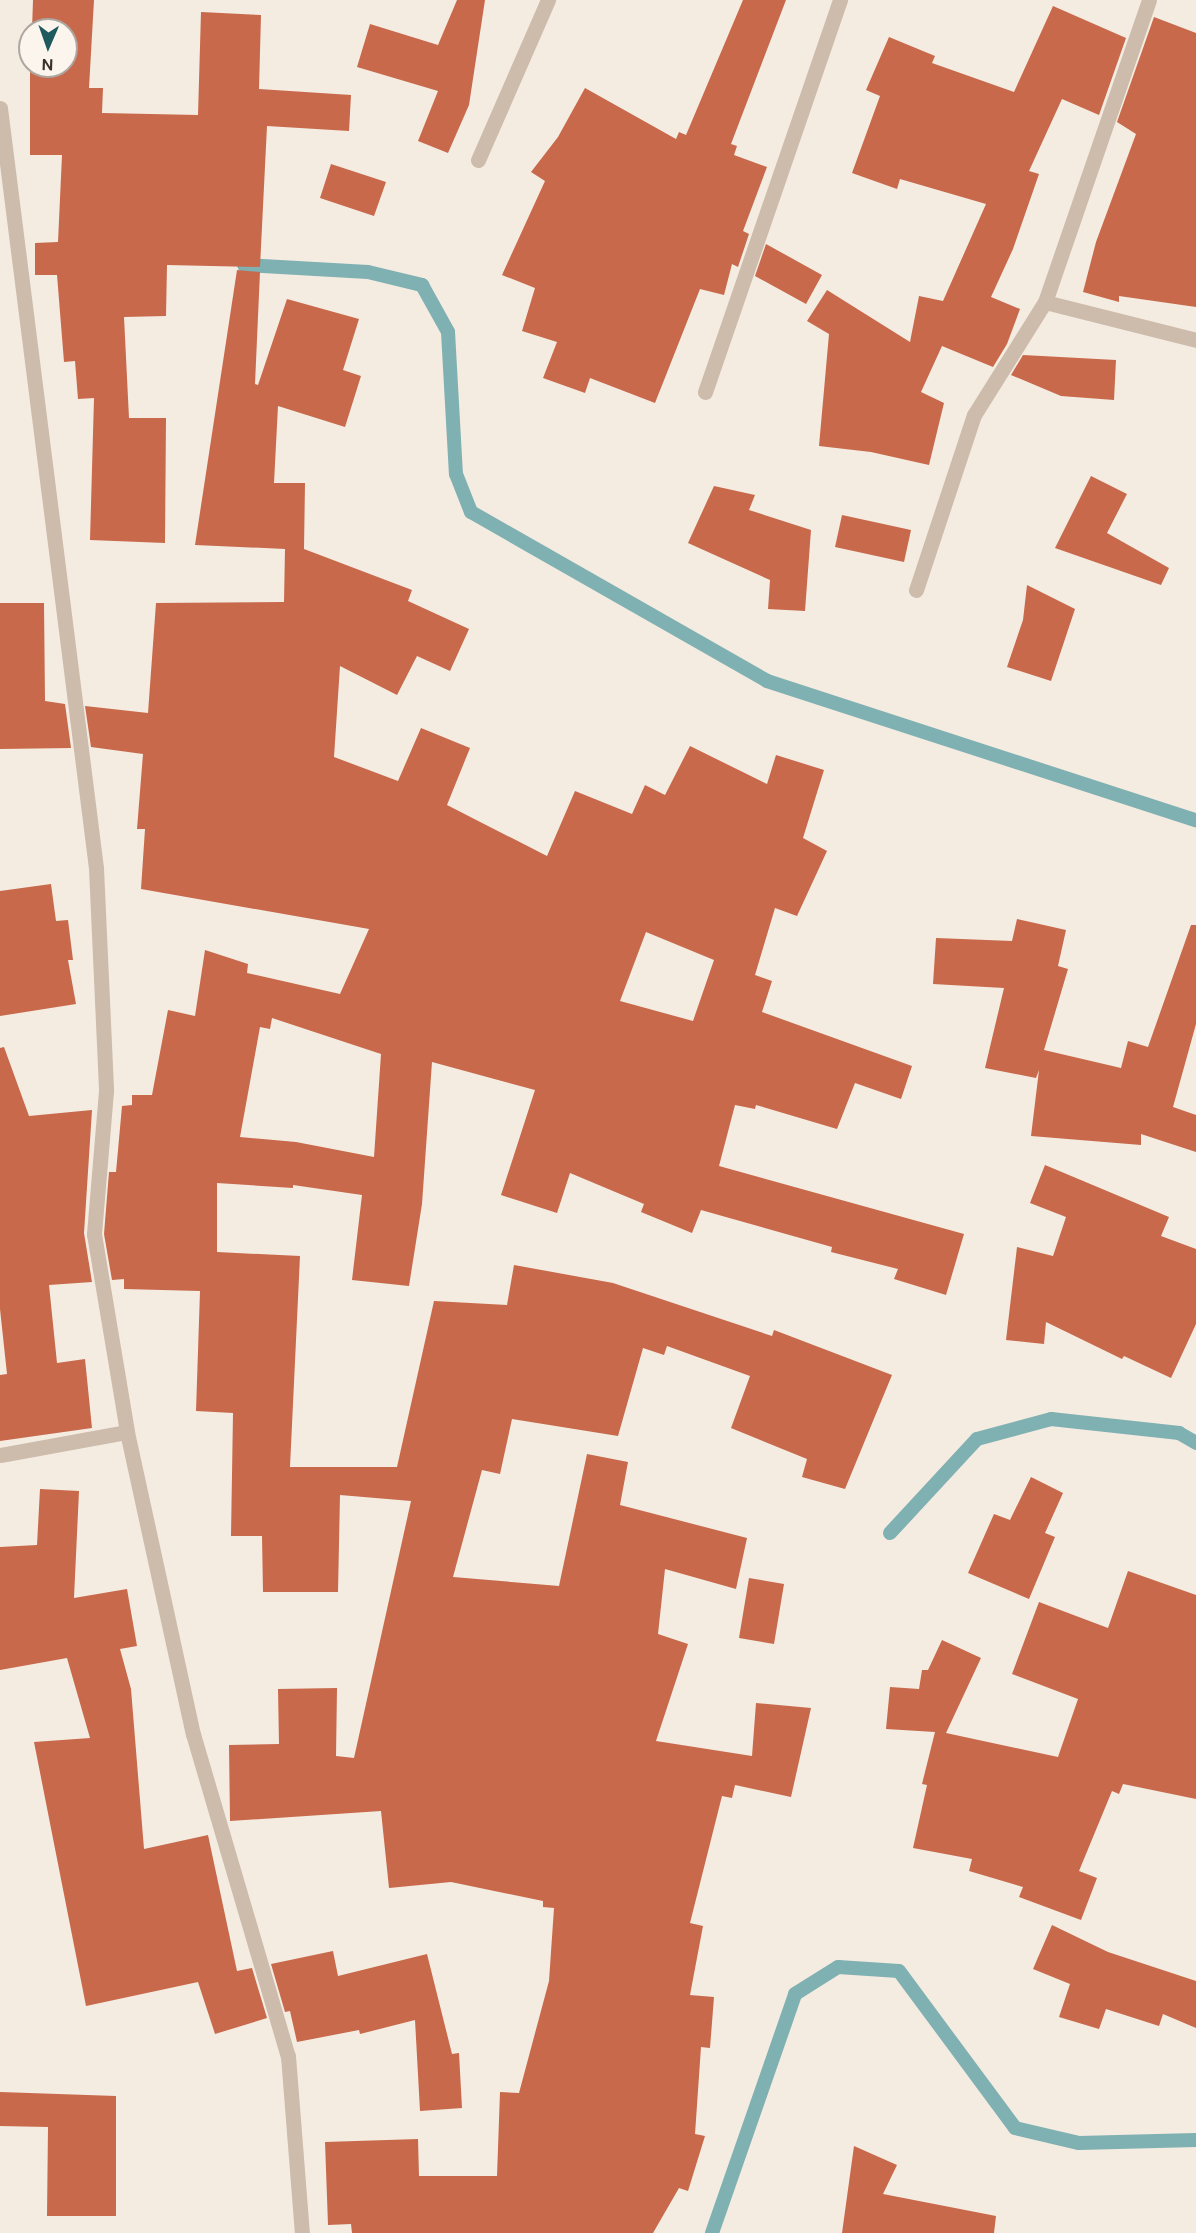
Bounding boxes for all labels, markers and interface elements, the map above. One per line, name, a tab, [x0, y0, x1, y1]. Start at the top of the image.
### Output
north arrow	[18, 18, 78, 78]
text: N	[41, 54, 54, 75]

